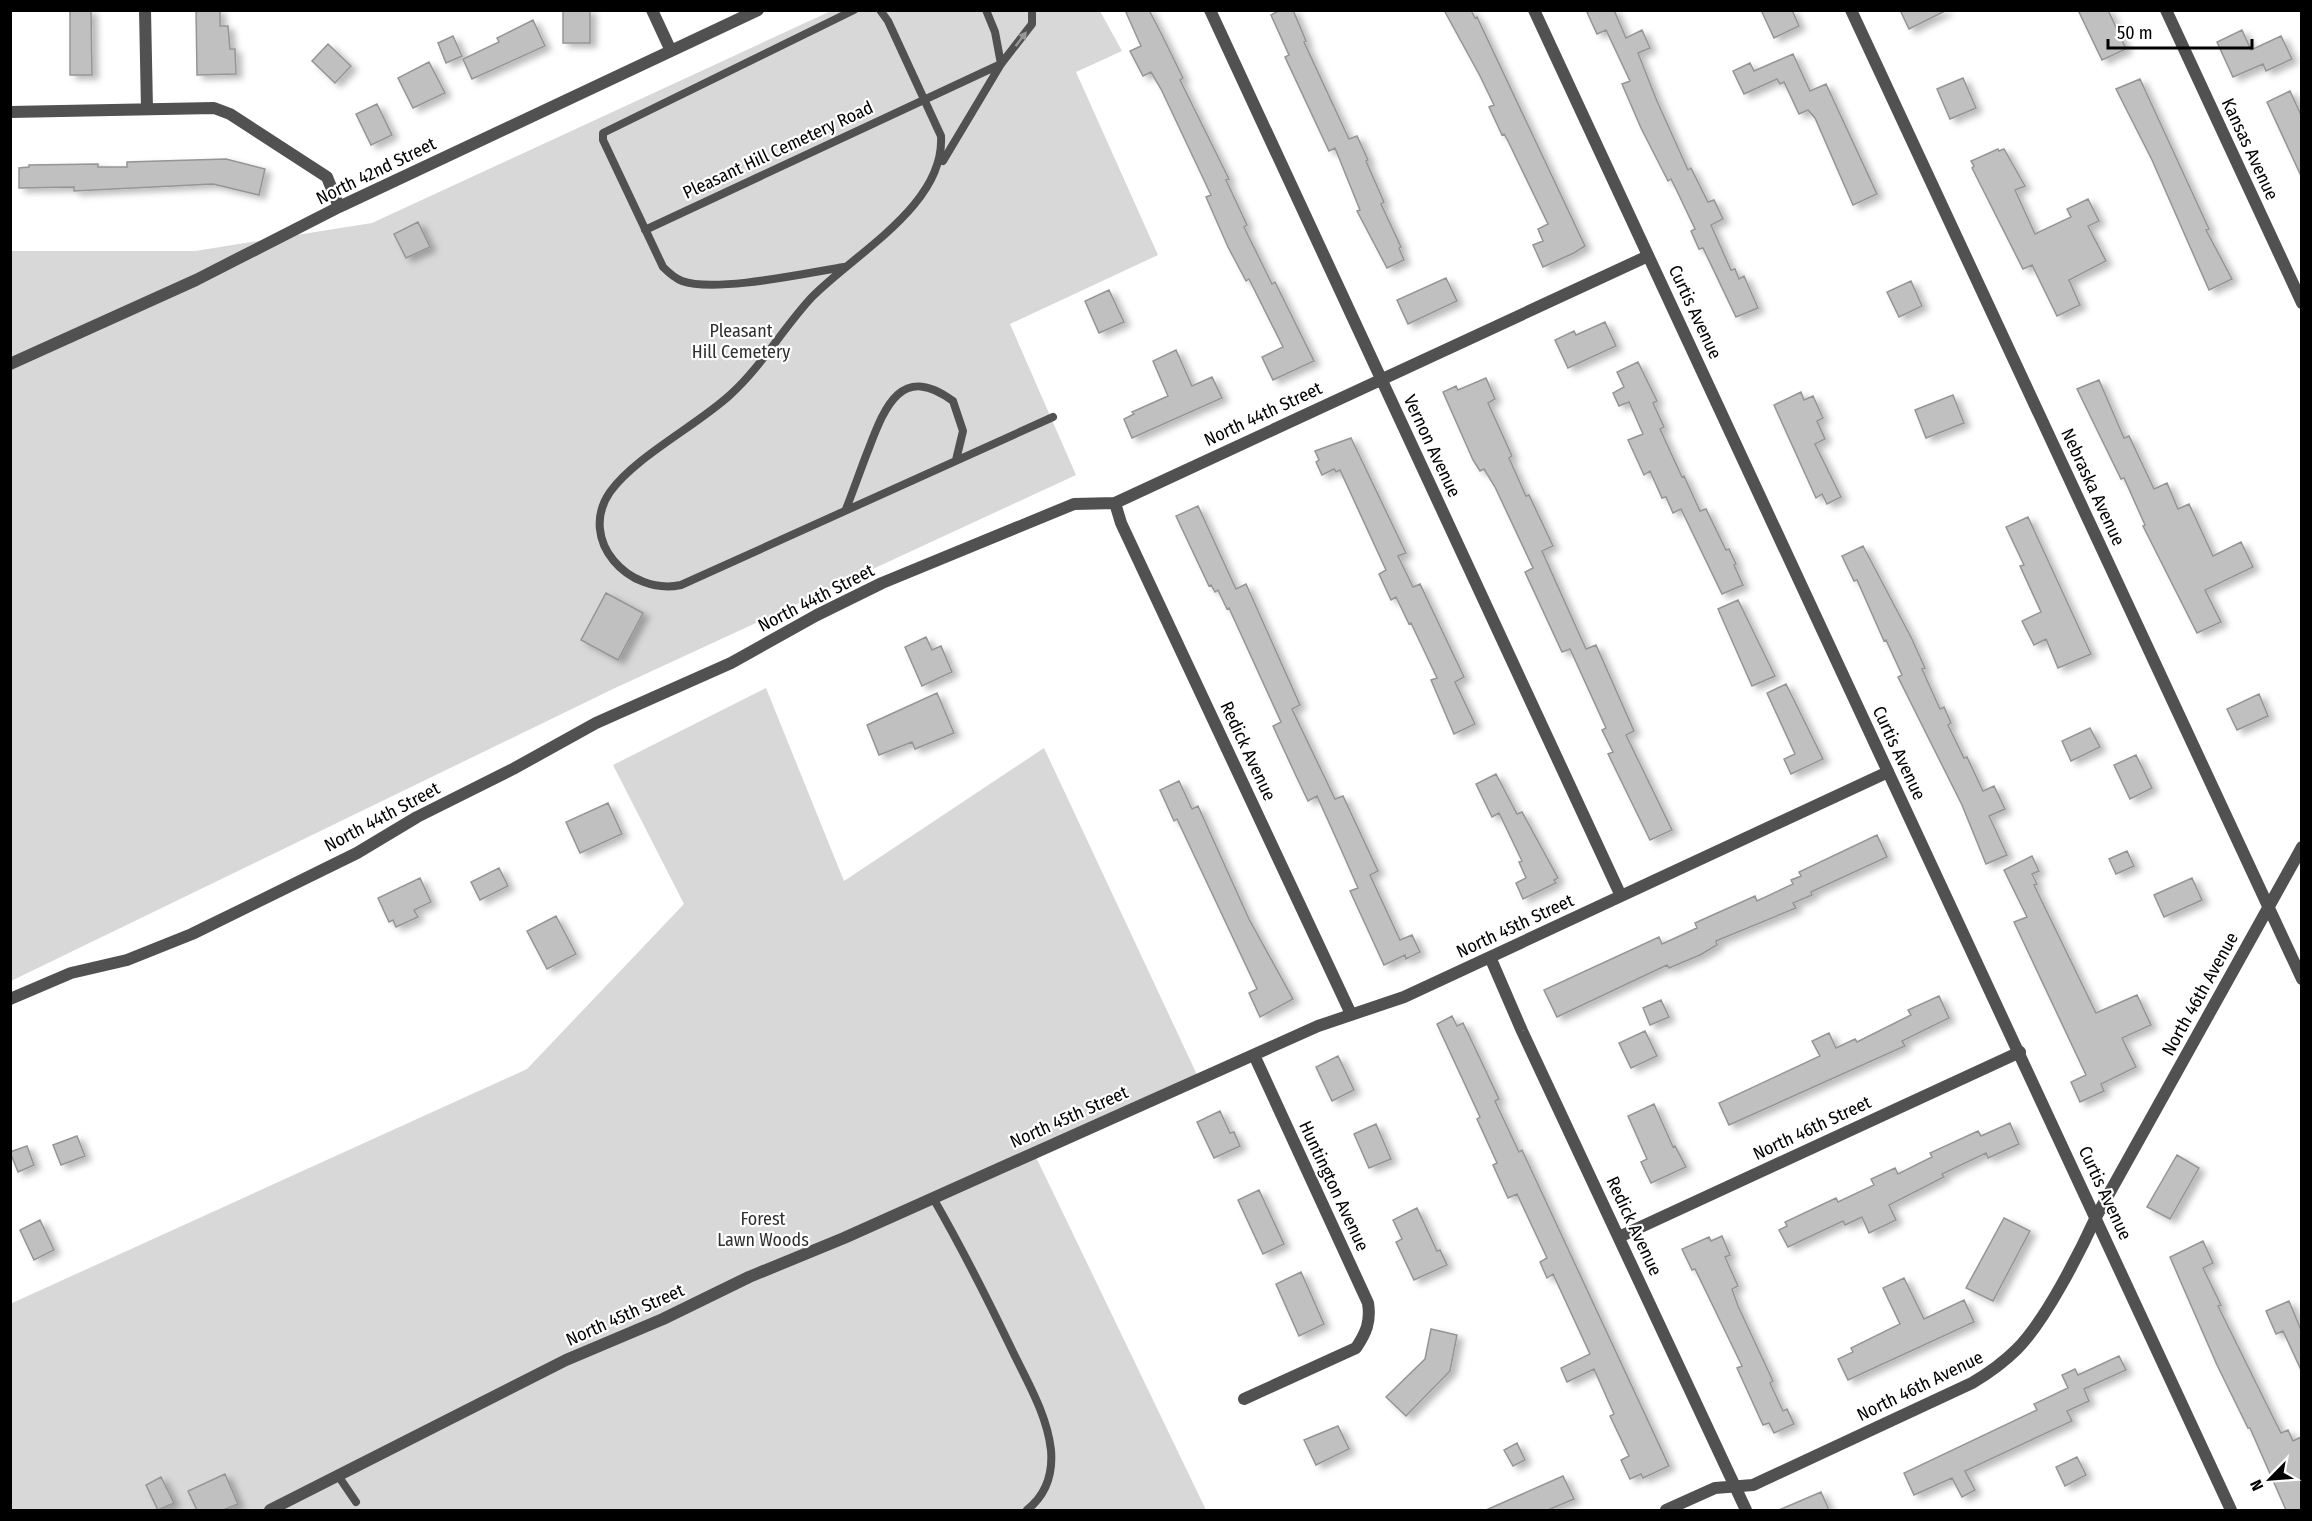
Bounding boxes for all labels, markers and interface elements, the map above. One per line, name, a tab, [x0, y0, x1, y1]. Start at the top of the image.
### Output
scale bar	[2108, 12, 2252, 50]
text: 50 m	[2117, 22, 2153, 44]
one-way arrow	[1014, 31, 1026, 46]
street label: Kansas Avenue	[2217, 95, 2283, 204]
street label: Pleasant Hill Cemetery Road	[679, 96, 877, 204]
street label: North 42nd Street	[313, 133, 439, 209]
street label: Curtis Avenue	[1664, 262, 1726, 362]
park label: Pleasant Hill Cemetery	[692, 320, 790, 363]
street label: North 44th Street	[1201, 377, 1326, 451]
street label: Vernon Avenue	[1399, 391, 1465, 501]
street label: Nebraska Avenue	[2056, 425, 2130, 549]
street label: North 44th Street	[754, 559, 878, 637]
street label: Redick Avenue	[1215, 698, 1281, 804]
street label: Curtis Avenue	[1868, 703, 1930, 803]
street label: North 44th Street	[321, 777, 444, 857]
street label: North 45th Street	[1453, 889, 1577, 963]
street label: North 46th Avenue	[2157, 928, 2243, 1060]
street label: North 45th Street	[1007, 1081, 1131, 1153]
street label: North 46th Street	[1749, 1091, 1875, 1165]
street label: Huntington Avenue	[1294, 1117, 1374, 1255]
street label: Curtis Avenue	[2074, 1143, 2136, 1243]
street label: Redick Avenue	[1601, 1173, 1667, 1279]
park label: Forest Lawn Woods	[717, 1208, 809, 1251]
street label: North 45th Street	[563, 1279, 687, 1351]
street label: North 46th Avenue	[1853, 1346, 1987, 1426]
north arrow	[2240, 1449, 2300, 1509]
text: N	[2246, 1477, 2267, 1493]

